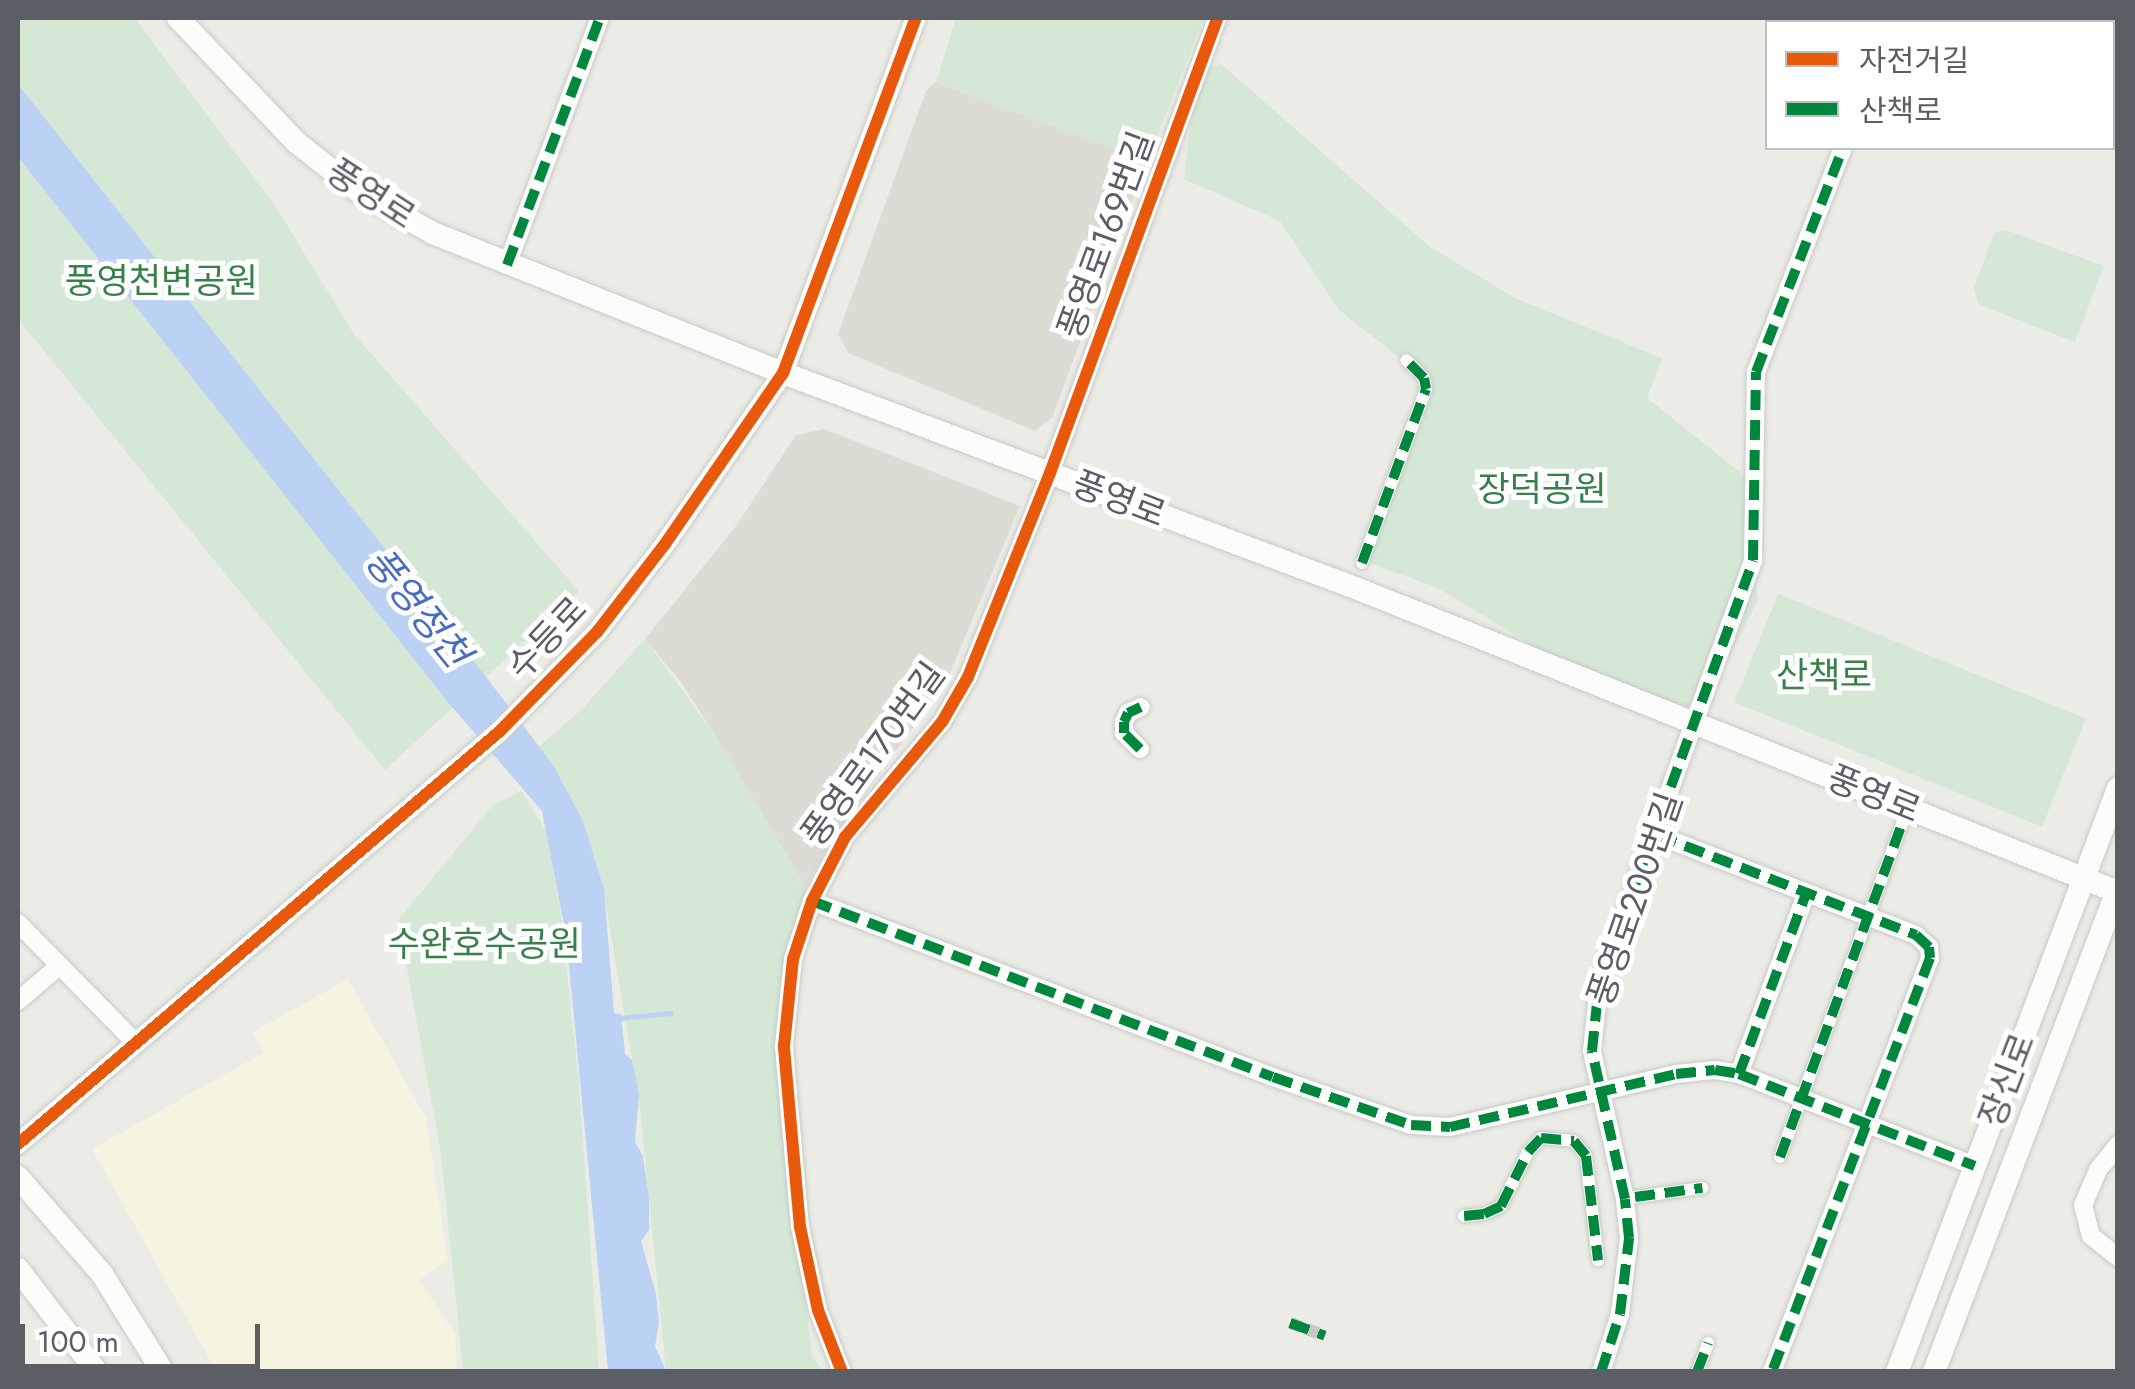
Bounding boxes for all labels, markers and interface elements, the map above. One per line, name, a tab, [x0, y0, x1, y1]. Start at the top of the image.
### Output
legend	[1765, 20, 2115, 150]
text: 자전거길	[1859, 39, 1969, 82]
text: 산책로	[1859, 89, 1942, 132]
street label: 풍영로169번길	[1049, 126, 1163, 344]
street label: 풍영로	[319, 150, 423, 238]
park label: 풍영천변공원	[64, 260, 258, 302]
street label: 풍영로	[1066, 462, 1172, 536]
park label: 장덕공원	[1478, 468, 1606, 510]
water label: 풍영정천	[356, 538, 480, 676]
street label: 수등로	[499, 588, 595, 688]
street label: 풍영로170번길	[792, 654, 954, 854]
park label: 산책로	[1776, 654, 1872, 696]
street label: 풍영로	[1821, 756, 1927, 832]
street label: 풍영로200번길	[1579, 787, 1691, 1011]
park label: 수완호수공원	[387, 923, 581, 965]
street label: 장신로	[1970, 1027, 2044, 1133]
scale bar	[25, 1304, 265, 1366]
text: 100 m	[37, 1320, 119, 1363]

